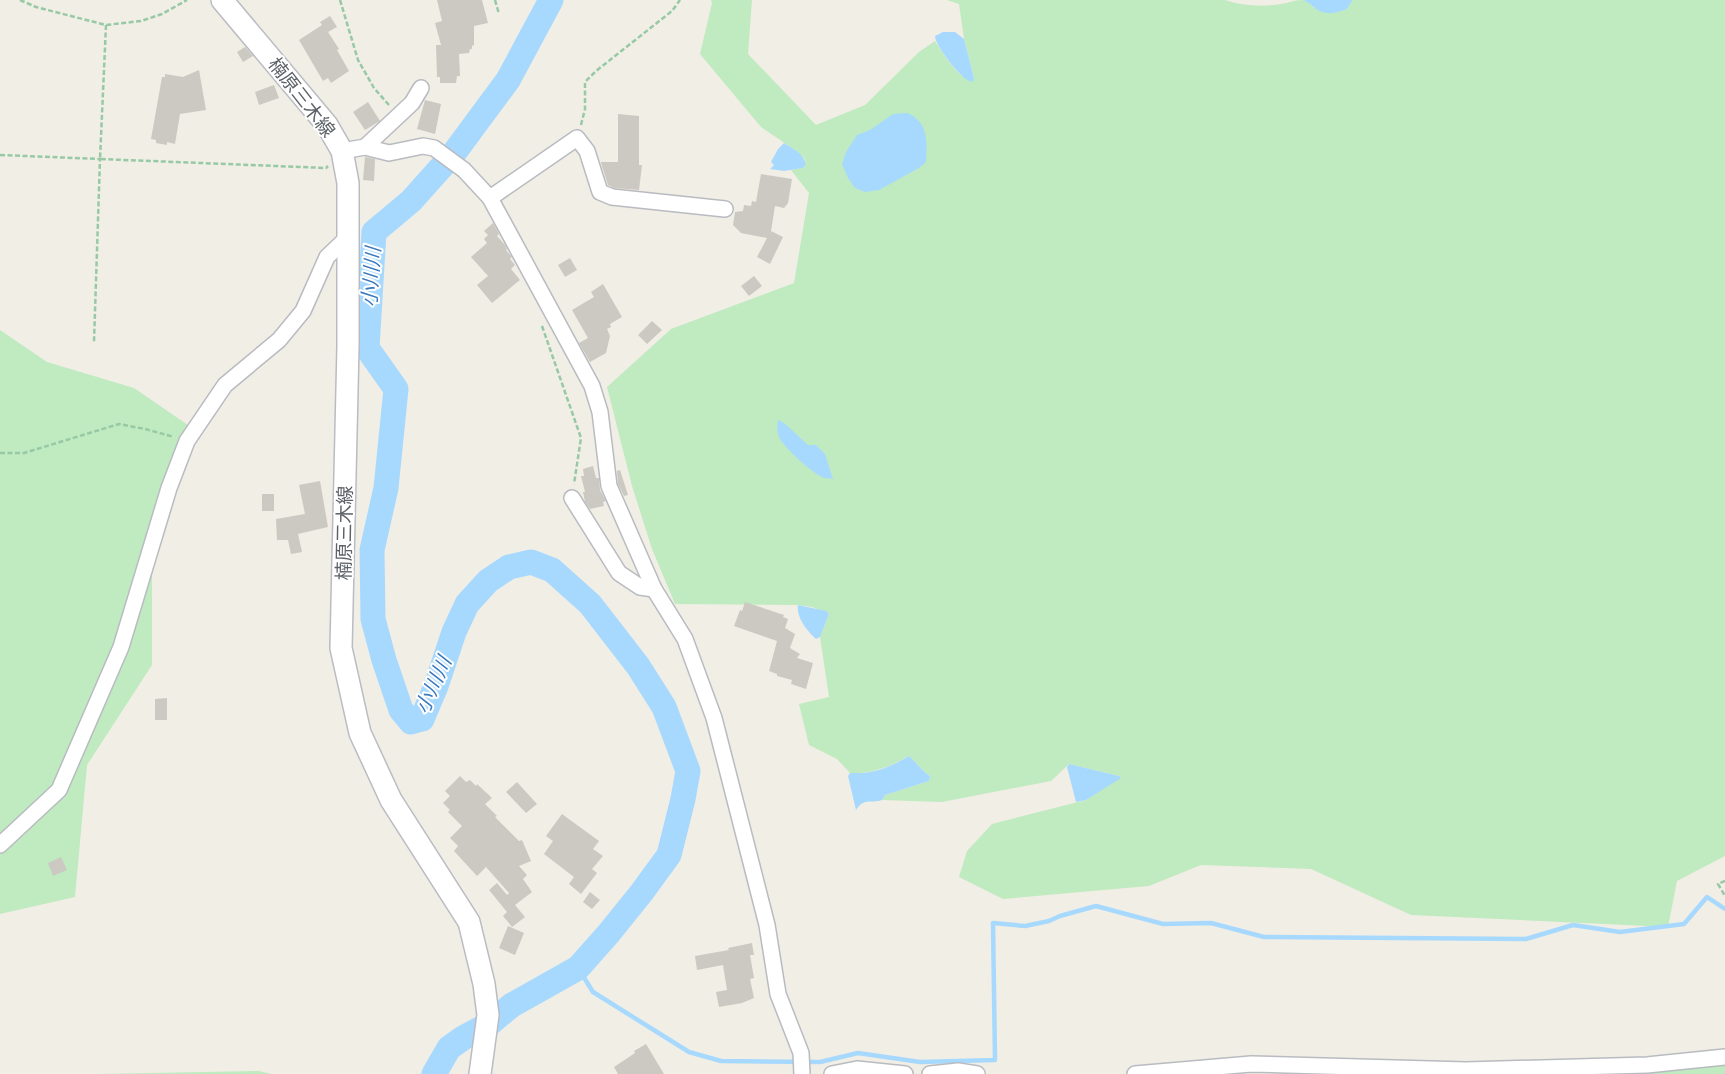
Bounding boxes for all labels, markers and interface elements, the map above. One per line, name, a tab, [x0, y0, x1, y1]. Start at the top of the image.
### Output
street label: 楠原三木線	[264, 52, 341, 141]
water label: 小川川	[356, 244, 384, 308]
street label: 楠原三木線	[331, 485, 356, 581]
water label: 小川川	[409, 650, 456, 717]

